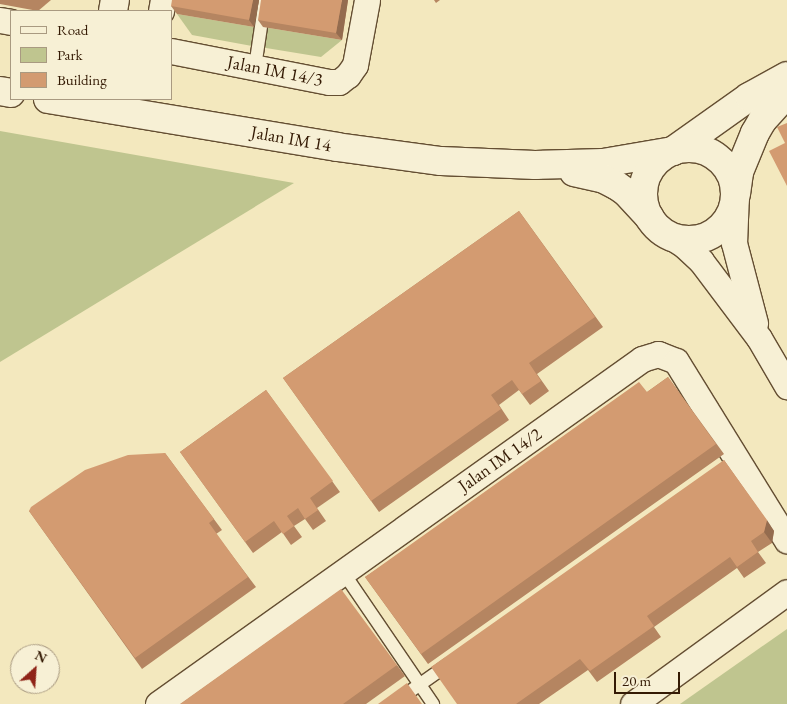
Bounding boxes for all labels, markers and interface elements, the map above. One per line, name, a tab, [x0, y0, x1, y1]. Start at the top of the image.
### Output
legend	[10, 10, 172, 100]
text: Road	[57, 20, 88, 39]
text: Park	[57, 45, 83, 64]
street label: Jalan IM 14/3	[225, 51, 325, 91]
text: Building	[57, 70, 107, 89]
street label: Jalan IM 14	[249, 121, 333, 157]
street label: Jalan IM 14/2	[454, 423, 546, 497]
north arrow	[10, 644, 60, 694]
text: N	[32, 646, 50, 667]
scale bar	[617, 662, 683, 694]
text: 20 m	[622, 671, 651, 690]

